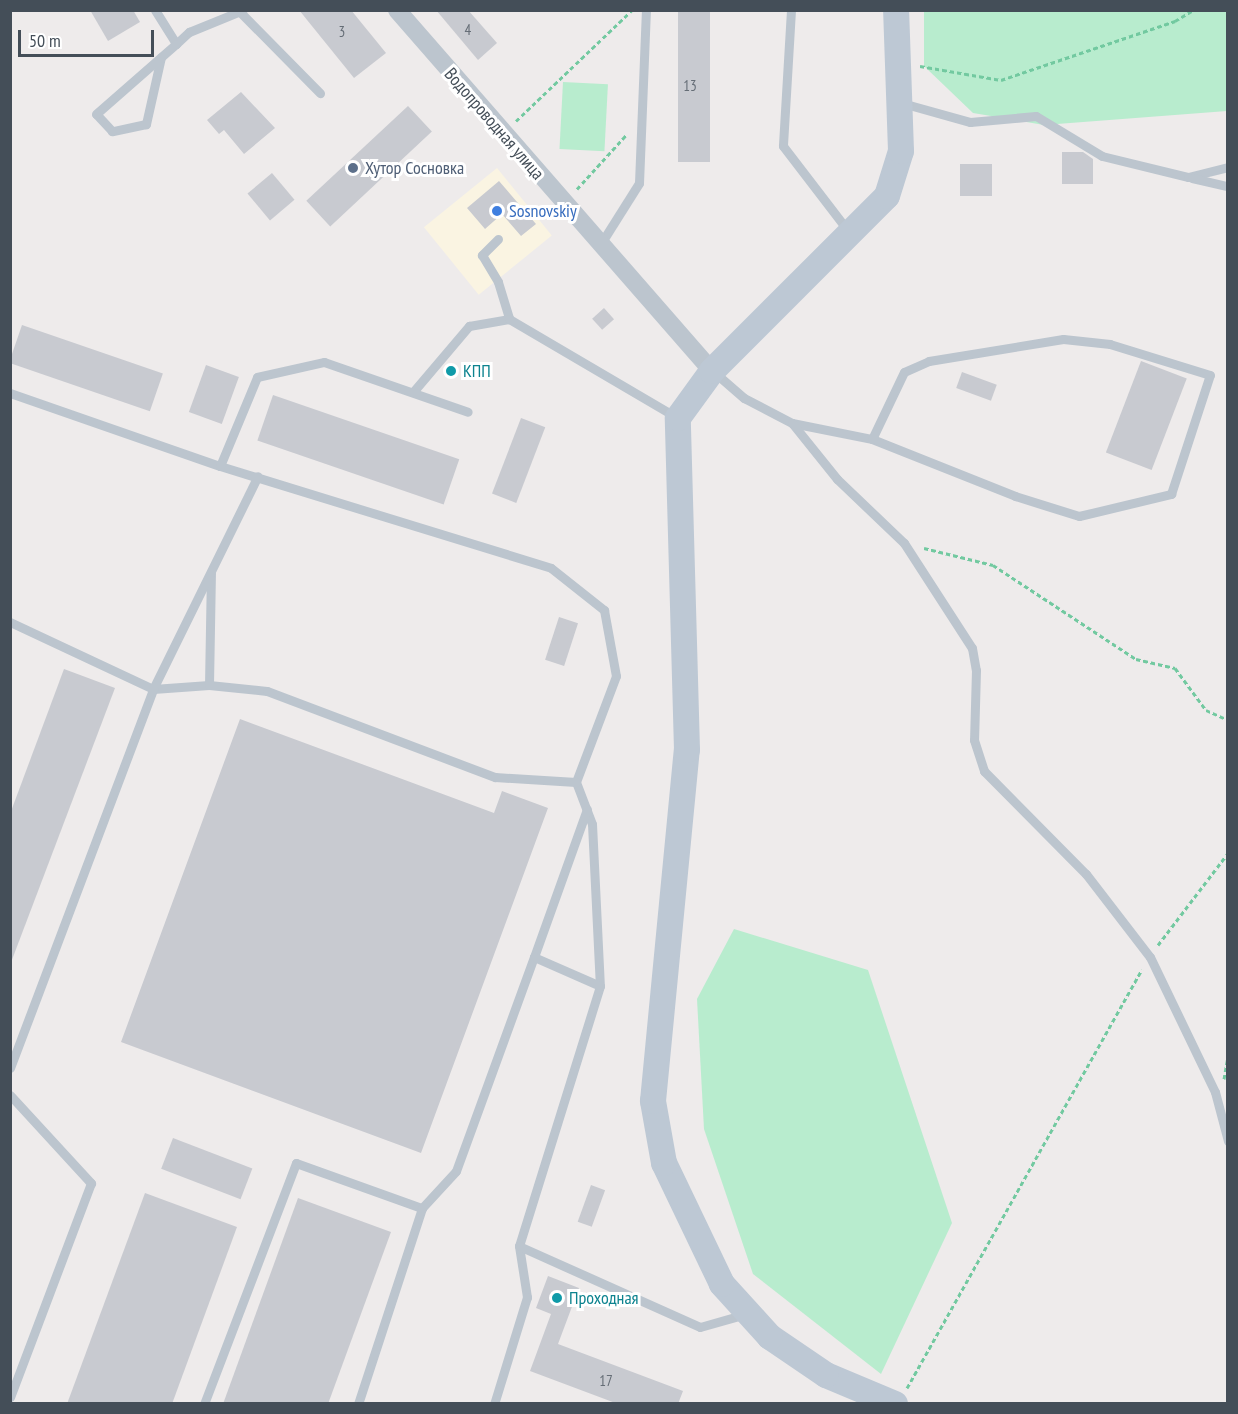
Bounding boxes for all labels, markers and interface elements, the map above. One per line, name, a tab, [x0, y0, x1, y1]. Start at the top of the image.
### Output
scale bar	[21, 18, 158, 56]
house number: 4	[465, 21, 471, 39]
house number: 3	[339, 23, 345, 41]
text: 50 m	[29, 29, 61, 52]
street label: Водопроводная улица	[440, 64, 548, 184]
house number: 13	[683, 77, 697, 95]
place label: Хутор Сосновка	[365, 157, 464, 179]
marker: Хутор Сосновка	[346, 161, 360, 175]
place label: Sosnovskiy	[509, 200, 577, 222]
marker: Sosnovskiy	[490, 204, 504, 218]
place label: КПП	[463, 360, 491, 382]
marker: КПП	[444, 364, 458, 378]
place label: Проходная	[569, 1287, 639, 1309]
marker: Проходная	[550, 1291, 564, 1305]
house number: 17	[599, 1372, 613, 1390]

